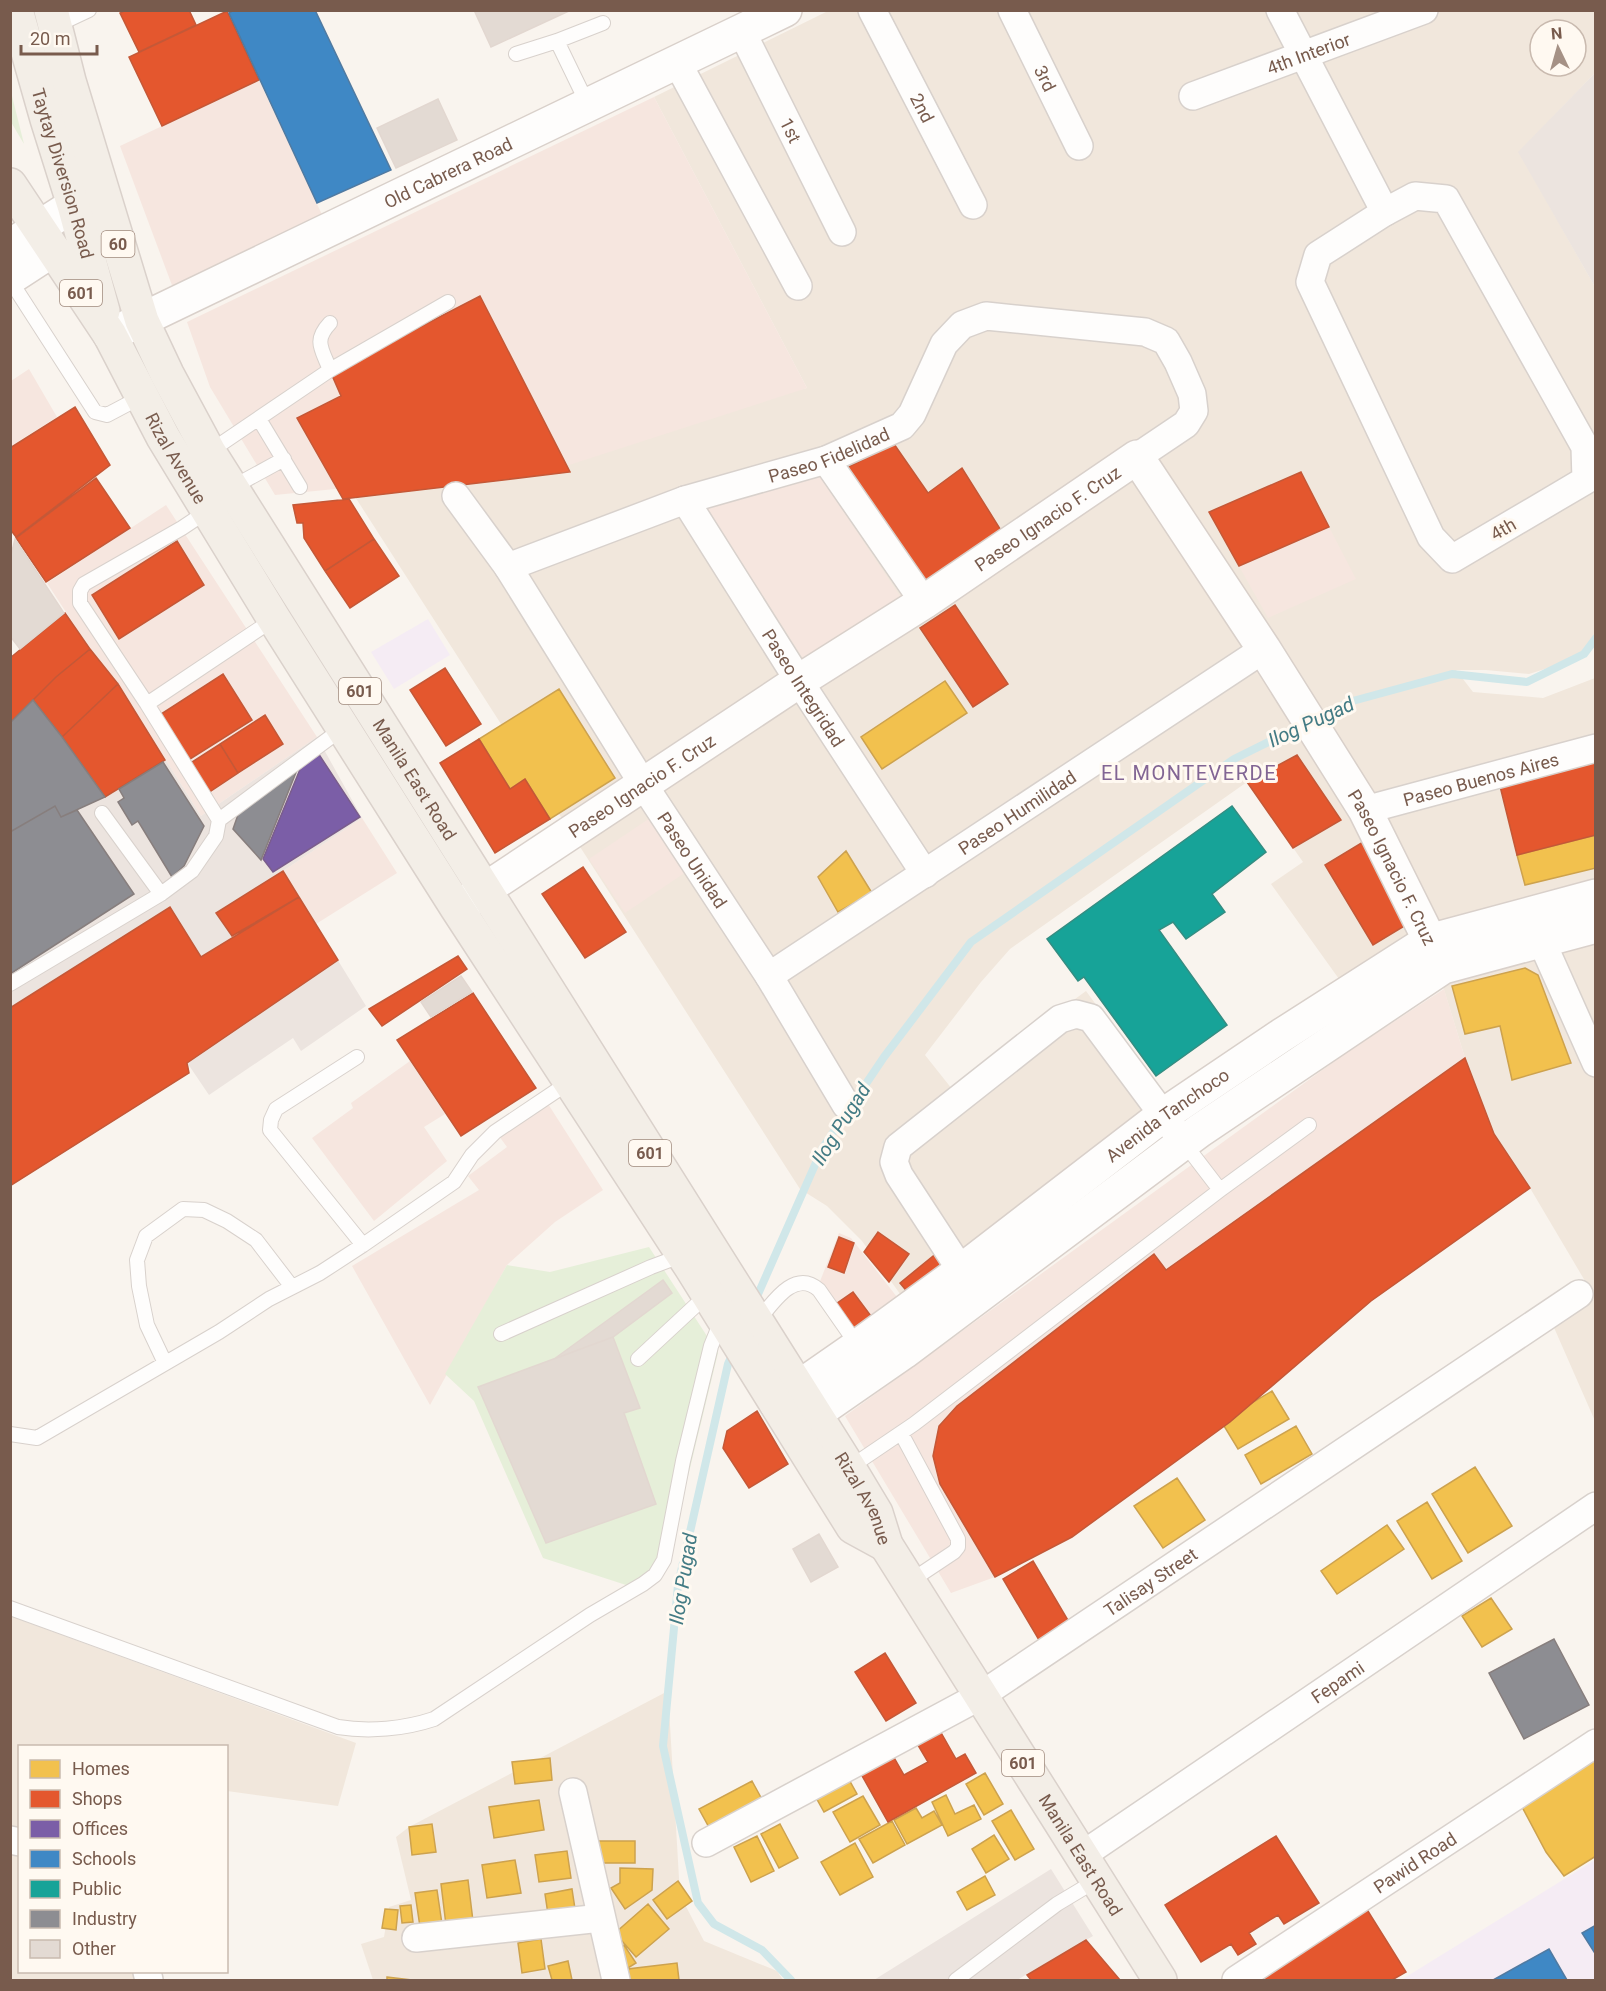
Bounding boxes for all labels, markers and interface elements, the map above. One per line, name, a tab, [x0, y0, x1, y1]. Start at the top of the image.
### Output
scale bar	[21, 18, 98, 56]
north arrow	[1528, 18, 1588, 78]
text: N	[1550, 24, 1563, 44]
text: 20 m	[30, 28, 70, 49]
street label: 4th Interior	[1264, 28, 1353, 78]
street label: 3rd	[1030, 62, 1061, 95]
street label: Taytay Diversion Road	[28, 86, 99, 261]
street label: 2nd	[906, 89, 939, 126]
street label: 1st	[776, 114, 806, 146]
street label: Old Cabrera Road	[380, 133, 515, 212]
road number: 60	[102, 231, 134, 257]
road number: 601	[60, 280, 102, 306]
street label: Rizal Avenue	[142, 409, 211, 507]
street label: Paseo Fidelidad	[766, 423, 892, 486]
street label: Paseo Ignacio F. Cruz	[970, 461, 1124, 575]
street label: 4th	[1487, 513, 1519, 545]
street label: Paseo Integridad	[758, 625, 849, 750]
road number: 601	[339, 678, 381, 704]
water label: Ilog Pugad	[1264, 691, 1359, 752]
street label: Manila East Road	[369, 715, 461, 844]
street label: Paseo Ignacio F. Cruz	[564, 729, 719, 842]
street label: Paseo Buenos Aires	[1401, 748, 1561, 810]
district label: EL MONTEVERDE	[1101, 761, 1277, 785]
street label: Paseo Humilidad	[954, 766, 1080, 859]
street label: Paseo Ignacio F. Cruz	[1344, 785, 1441, 948]
street label: Paseo Unidad	[653, 808, 732, 912]
street label: Avenida Tanchoco	[1101, 1064, 1233, 1166]
water label: Ilog Pugad	[806, 1078, 876, 1169]
road number: 601	[629, 1140, 671, 1166]
street label: Rizal Avenue	[831, 1448, 896, 1547]
water label: Ilog Pugad	[664, 1531, 702, 1626]
street label: Talisay Street	[1100, 1543, 1201, 1620]
street label: Fepami	[1307, 1656, 1368, 1707]
legend	[18, 1745, 228, 1973]
road number: 601	[1002, 1750, 1044, 1776]
text: Homes	[72, 1758, 130, 1779]
text: Shops	[72, 1788, 122, 1809]
street label: Manila East Road	[1035, 1790, 1127, 1919]
text: Offices	[72, 1818, 128, 1839]
street label: Pawid Road	[1369, 1827, 1460, 1897]
text: Schools	[72, 1848, 136, 1869]
text: Public	[72, 1878, 122, 1899]
text: Industry	[72, 1908, 137, 1929]
text: Other	[72, 1938, 116, 1959]

